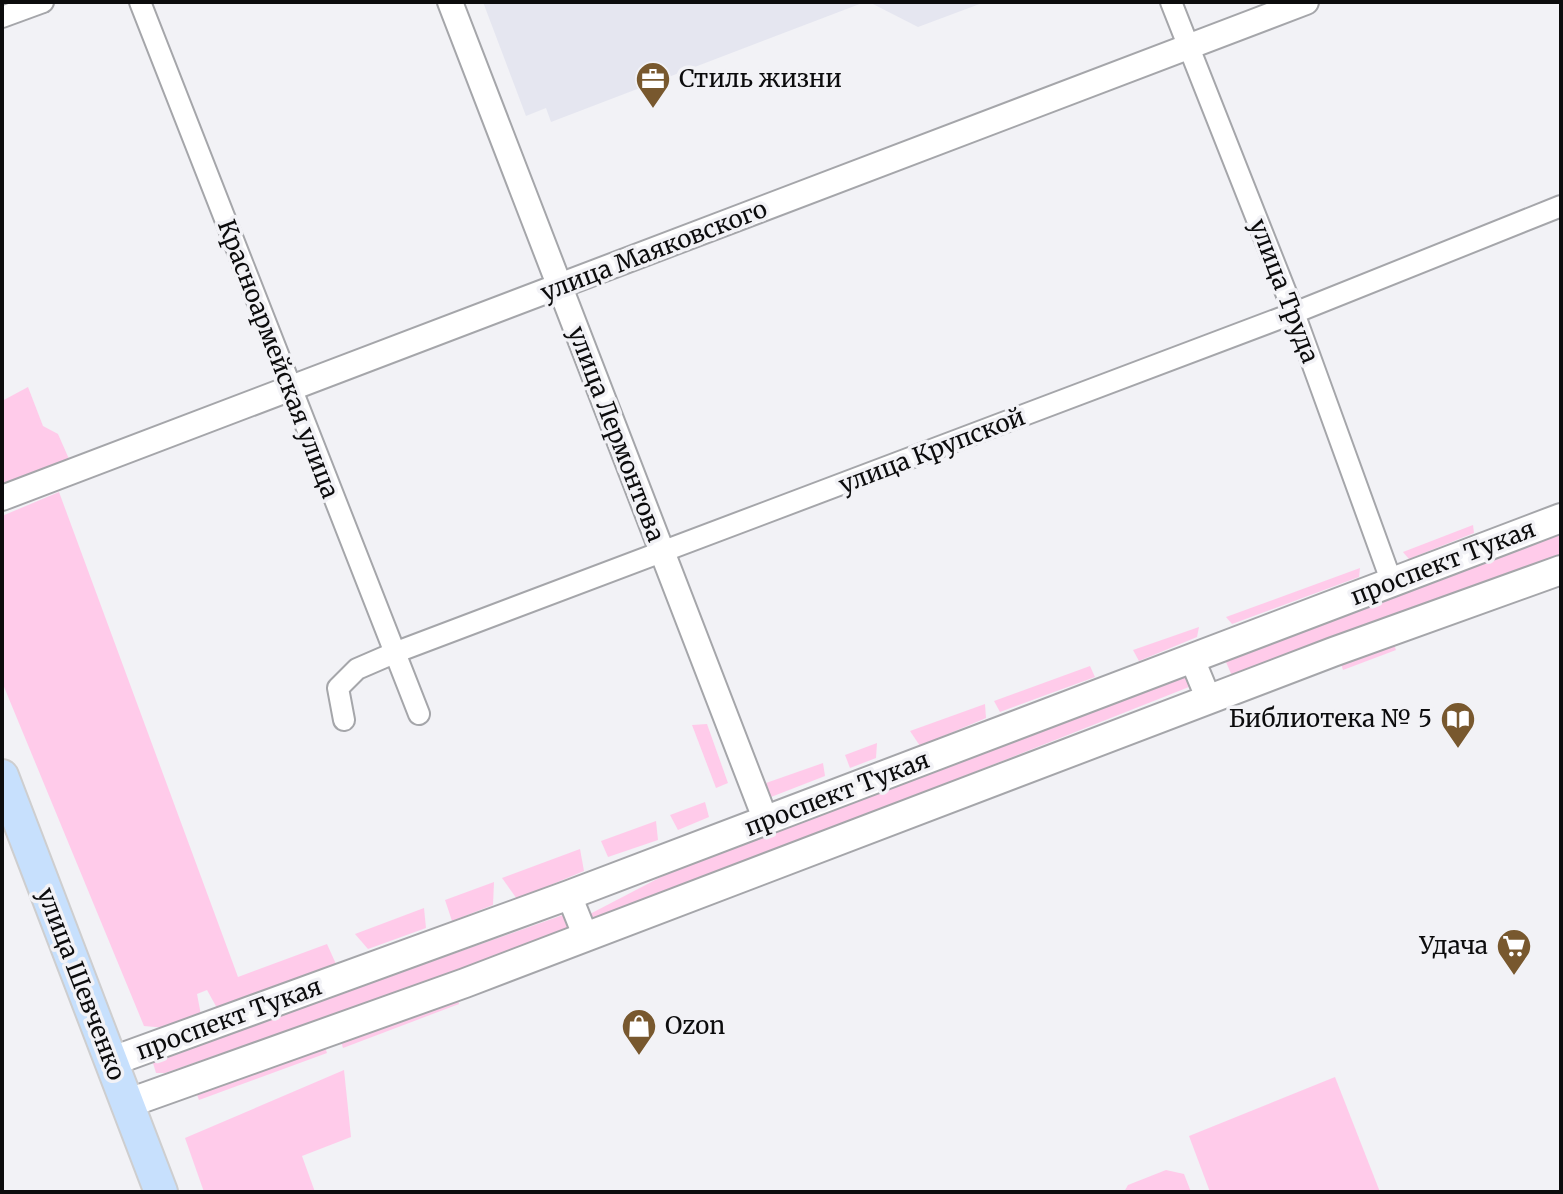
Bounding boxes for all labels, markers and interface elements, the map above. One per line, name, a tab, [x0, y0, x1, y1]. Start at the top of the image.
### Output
office icon: Стиль жизни	[634, 60, 672, 110]
place label: Стиль жизни	[679, 63, 842, 94]
street label: улица Маяковского	[536, 193, 771, 308]
street label: улица Труда	[1243, 214, 1326, 367]
street label: Красноармейская улица	[211, 215, 346, 503]
street label: улица Лермонтова	[561, 322, 672, 546]
street label: улица Крупской	[834, 401, 1029, 500]
street label: проспект Тукая	[1346, 513, 1540, 612]
library icon: Библиотека № 5	[1439, 700, 1477, 750]
place label: Библиотека № 5	[1229, 703, 1432, 734]
street label: проспект Тукая	[740, 744, 934, 843]
street label: улица Шевченко	[30, 883, 132, 1085]
supermarket icon: Удача	[1495, 927, 1533, 977]
place label: Удача	[1418, 930, 1488, 961]
street label: проспект Тукая	[132, 971, 326, 1067]
shop icon: Ozon	[620, 1007, 658, 1057]
place label: Ozon	[665, 1010, 725, 1041]

